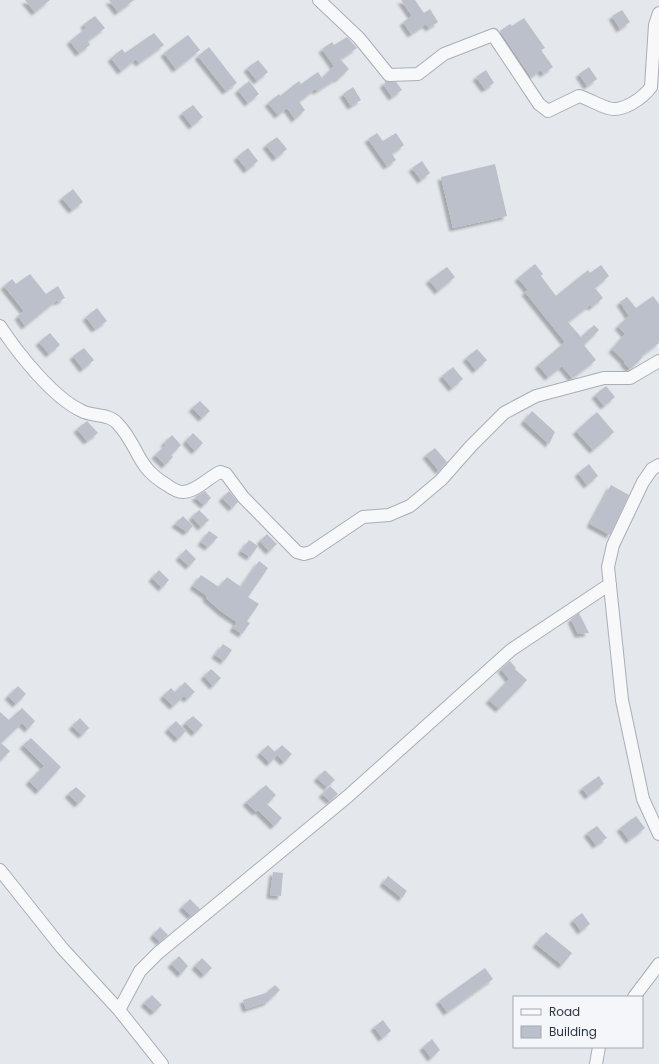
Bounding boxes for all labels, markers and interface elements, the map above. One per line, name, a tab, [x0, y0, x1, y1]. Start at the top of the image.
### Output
legend	[513, 996, 643, 1048]
text: Road	[549, 1003, 580, 1020]
text: Building	[549, 1023, 597, 1040]

